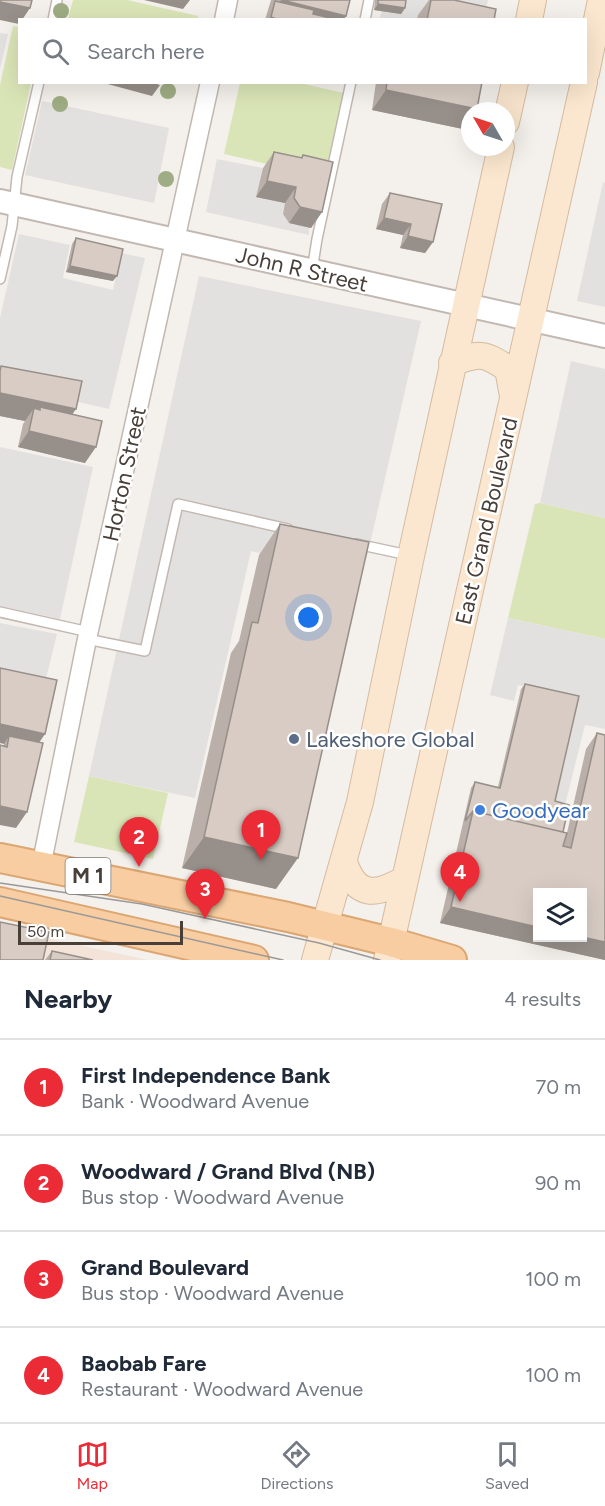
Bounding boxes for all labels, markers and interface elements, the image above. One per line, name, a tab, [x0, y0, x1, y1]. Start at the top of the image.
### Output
search box	[18, 18, 587, 84]
icon: search	[39, 35, 72, 68]
text: Search here	[87, 38, 205, 65]
north arrow	[461, 102, 515, 156]
street label: John R Street	[233, 241, 371, 298]
street label: Horton Street	[97, 404, 152, 544]
street label: East Grand Boulevard	[449, 415, 523, 627]
your location	[294, 603, 323, 632]
place label: Lakeshore Global	[306, 726, 475, 753]
marker: Lakeshore Global	[287, 732, 301, 746]
place label: Goodyear	[492, 797, 590, 824]
marker: Goodyear	[473, 803, 487, 817]
pin: 1	[242, 810, 280, 860]
pin: 2	[120, 818, 158, 867]
pin: 4	[440, 852, 480, 902]
road number: M 1	[66, 858, 110, 894]
pin: 3	[186, 870, 224, 919]
map controls	[533, 888, 587, 942]
button: layers	[533, 888, 587, 942]
scale bar	[18, 918, 183, 946]
text: 50 m	[27, 922, 64, 941]
text: Nearby	[24, 983, 112, 1015]
text: 4 results	[504, 987, 581, 1011]
text: First Independence Bank	[81, 1062, 330, 1089]
text: 1	[39, 1075, 48, 1099]
text: 70 m	[535, 1075, 581, 1099]
text: Bank · Woodward Avenue	[81, 1089, 309, 1113]
text: Woodward / Grand Blvd (NB)	[81, 1158, 375, 1185]
text: 2	[38, 1171, 49, 1195]
text: 90 m	[535, 1171, 581, 1195]
text: Bus stop · Woodward Avenue	[81, 1185, 344, 1209]
text: Grand Boulevard	[81, 1254, 249, 1281]
text: 3	[38, 1267, 49, 1291]
text: 100 m	[525, 1267, 581, 1291]
text: Bus stop · Woodward Avenue	[81, 1281, 344, 1305]
text: Baobab Fare	[81, 1350, 206, 1377]
text: 4	[37, 1363, 50, 1387]
text: 100 m	[525, 1363, 581, 1387]
text: Restaurant · Woodward Avenue	[81, 1377, 363, 1401]
tab: Map	[76, 1438, 109, 1493]
tab: Directions	[260, 1438, 333, 1493]
tab: Saved	[485, 1438, 529, 1493]

